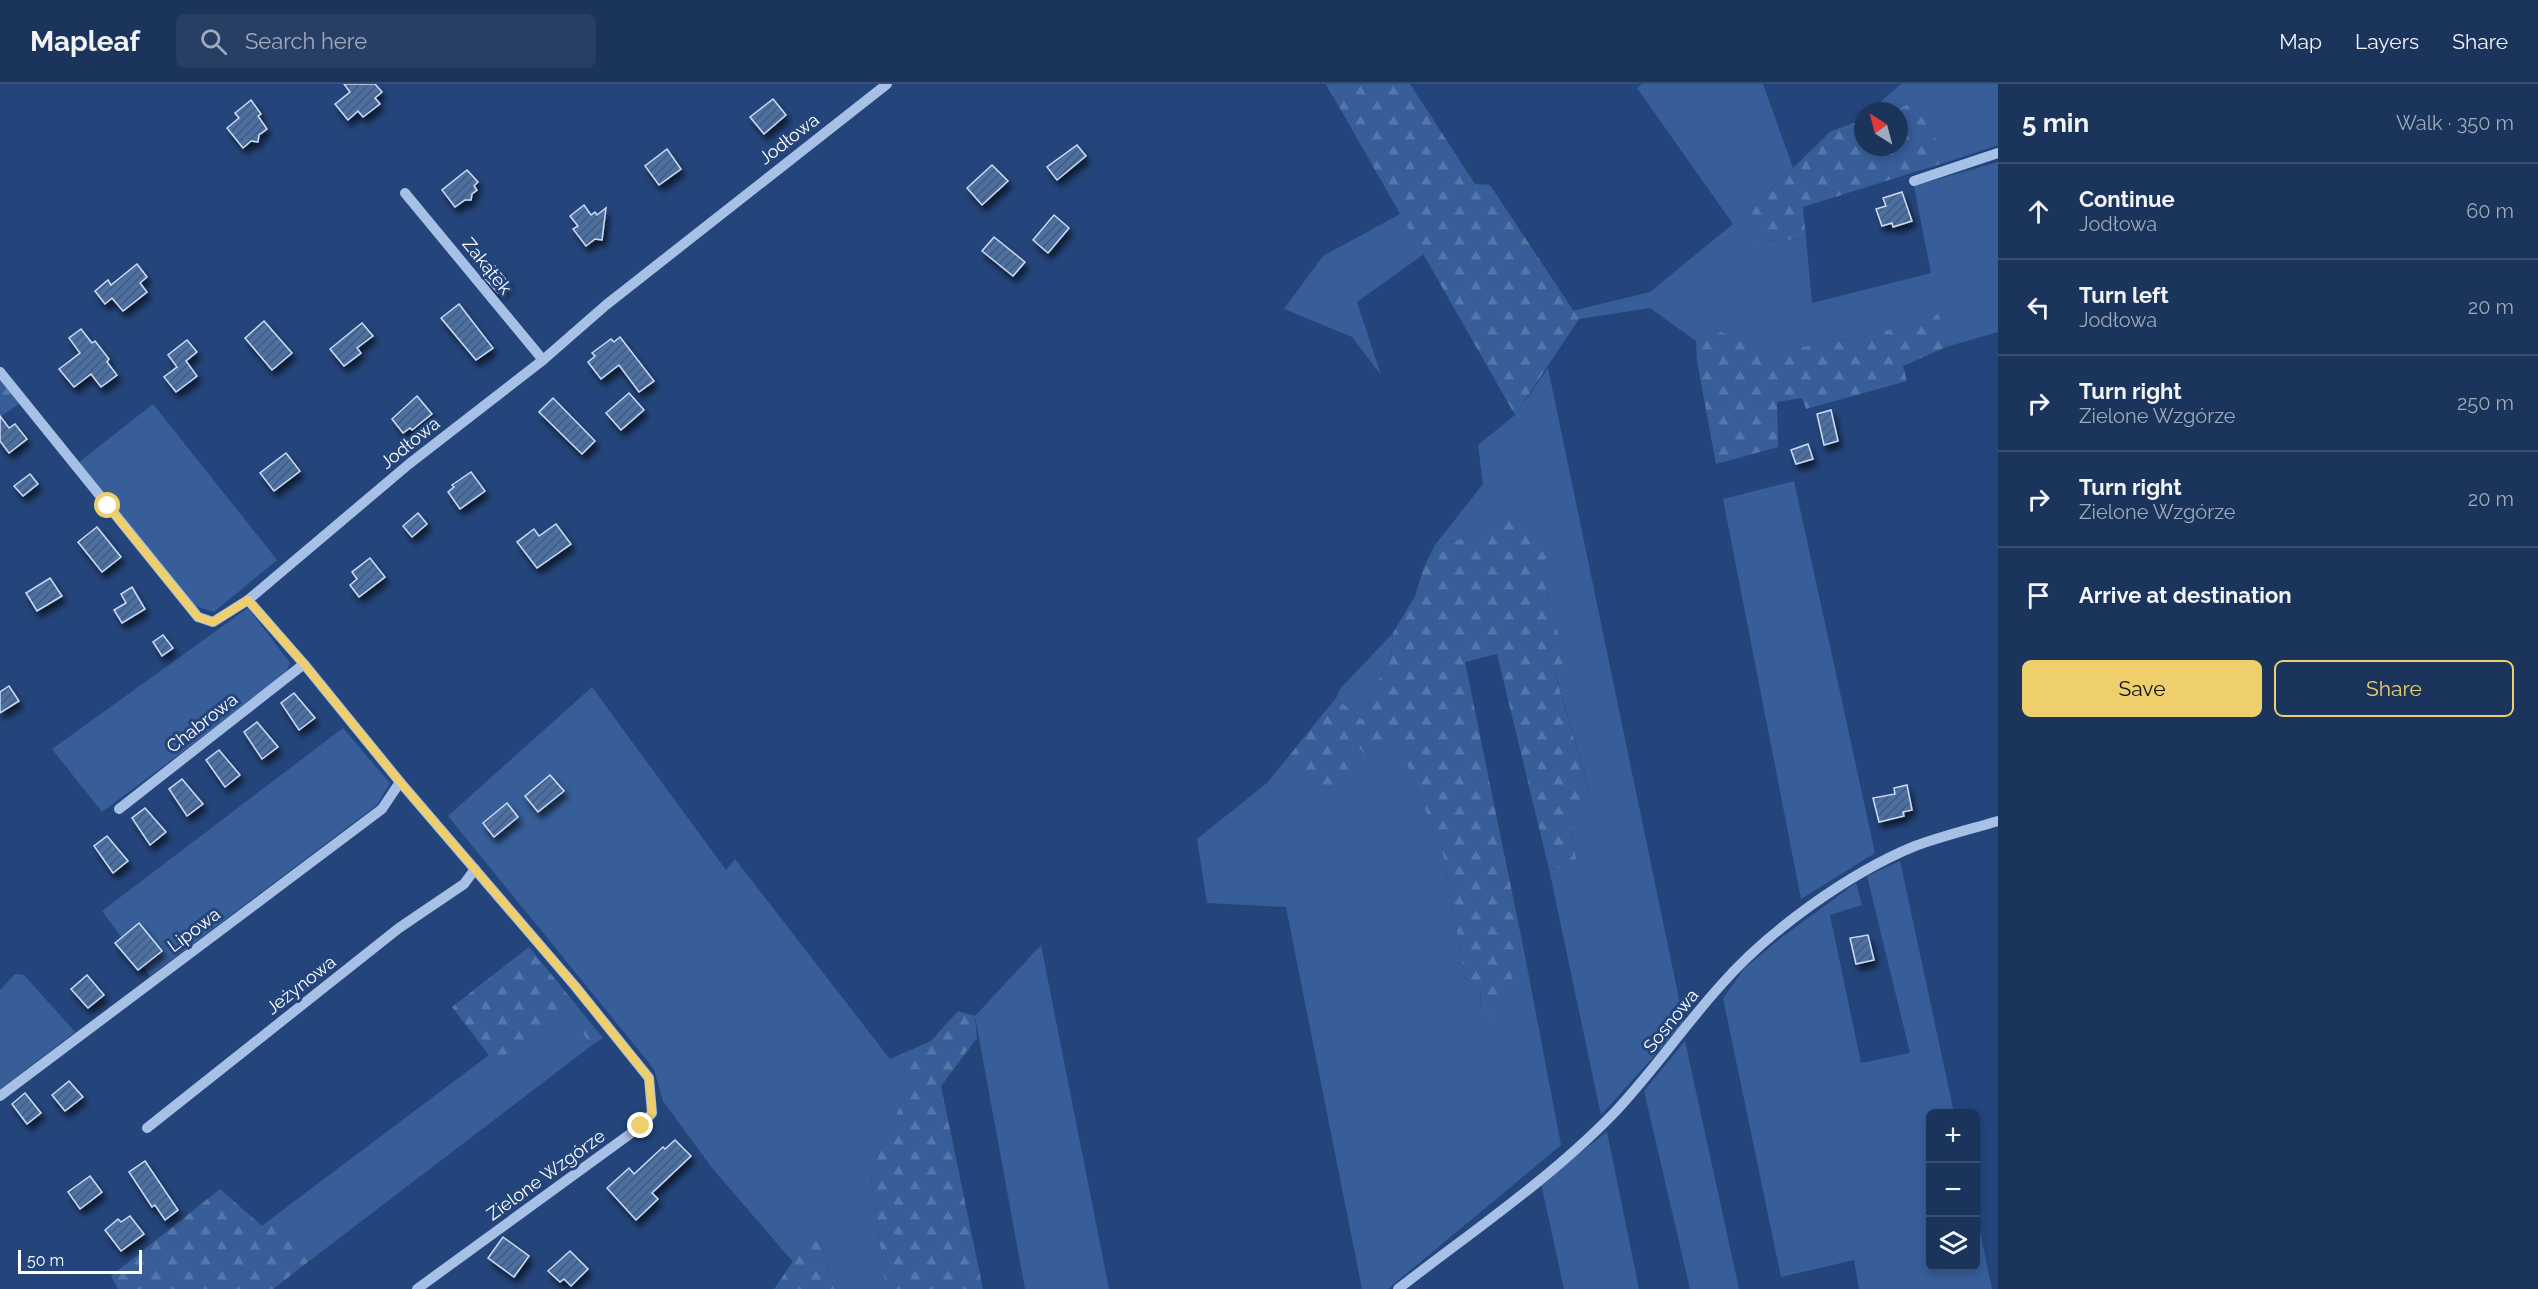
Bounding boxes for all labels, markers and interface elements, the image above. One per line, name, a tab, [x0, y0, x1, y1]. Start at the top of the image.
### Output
search box	[176, 14, 596, 68]
text: Mapleaf	[30, 25, 140, 58]
icon: search	[197, 25, 230, 58]
text: Search here	[245, 28, 367, 54]
text: Map	[2279, 29, 2322, 54]
text: Layers	[2355, 29, 2419, 54]
text: Share	[2452, 29, 2508, 54]
north arrow	[1854, 102, 1908, 156]
text: 5 min	[2022, 108, 2089, 138]
street label: Jodłowa	[755, 109, 823, 169]
text: Walk · 350 m	[2396, 111, 2514, 135]
text: Continue	[2079, 186, 2175, 212]
icon: ahead	[2022, 195, 2055, 228]
text: 60 m	[2466, 199, 2514, 223]
text: Jodłowa	[2079, 212, 2157, 236]
street label: Zakątek	[458, 233, 517, 298]
text: Turn left	[2079, 282, 2169, 308]
icon: left	[2022, 291, 2055, 324]
text: 20 m	[2468, 295, 2514, 319]
text: Jodłowa	[2079, 308, 2157, 332]
text: Turn right	[2079, 378, 2182, 404]
icon: right	[2022, 387, 2055, 420]
text: 250 m	[2457, 391, 2514, 415]
text: Zielone Wzgórze	[2079, 404, 2236, 428]
street label: Jodłowa	[376, 412, 444, 473]
text: Turn right	[2079, 474, 2182, 500]
icon: right	[2022, 483, 2055, 516]
text: 20 m	[2468, 487, 2514, 511]
route start	[94, 492, 120, 518]
text: Zielone Wzgórze	[2079, 500, 2236, 524]
icon: arrive	[2022, 579, 2055, 612]
text: Arrive at destination	[2079, 582, 2292, 608]
button: Save	[2022, 660, 2262, 717]
button: Share	[2274, 660, 2514, 717]
street label: Chabrowa	[162, 688, 241, 757]
street label: Lipowa	[163, 903, 224, 956]
street label: Jeżynowa	[262, 951, 340, 1018]
street label: Sosnowa	[1639, 985, 1703, 1057]
map controls	[1926, 1109, 1980, 1271]
button: +	[1926, 1109, 1980, 1163]
route end	[627, 1112, 653, 1138]
street label: Zielone Wzgórze	[483, 1124, 609, 1225]
button: −	[1926, 1163, 1980, 1217]
button: layers	[1926, 1217, 1980, 1271]
scale bar	[18, 1247, 142, 1274]
text: 50 m	[27, 1251, 64, 1270]

